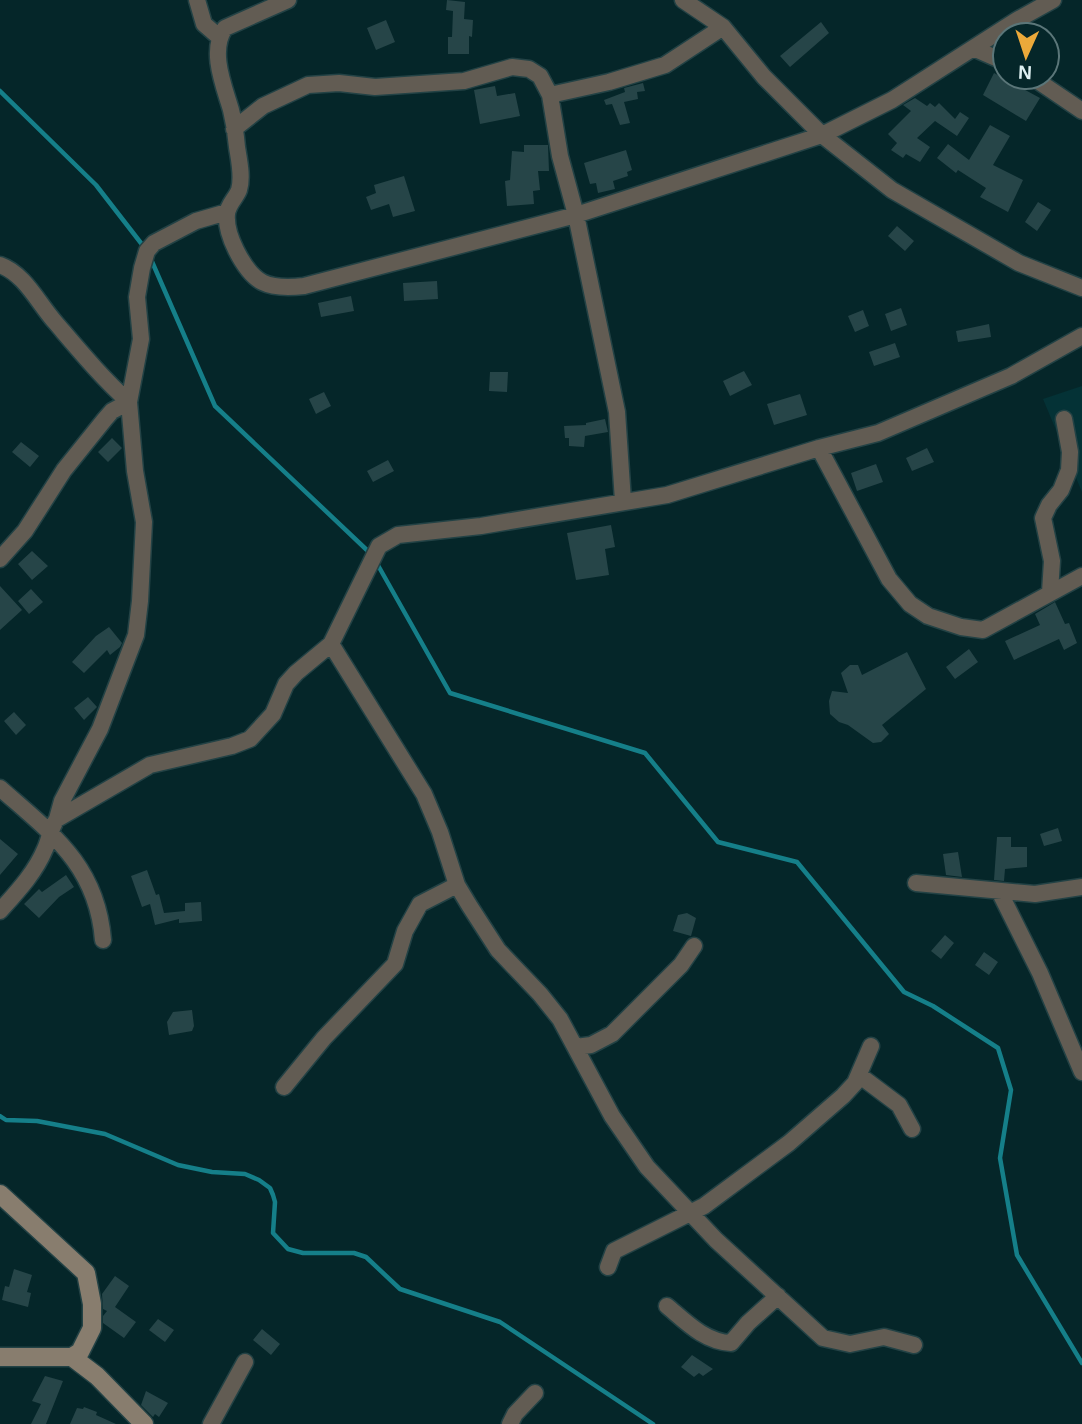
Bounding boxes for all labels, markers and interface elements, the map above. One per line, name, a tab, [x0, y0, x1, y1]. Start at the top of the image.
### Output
north arrow	[991, 21, 1061, 91]
text: N	[1018, 62, 1033, 83]

